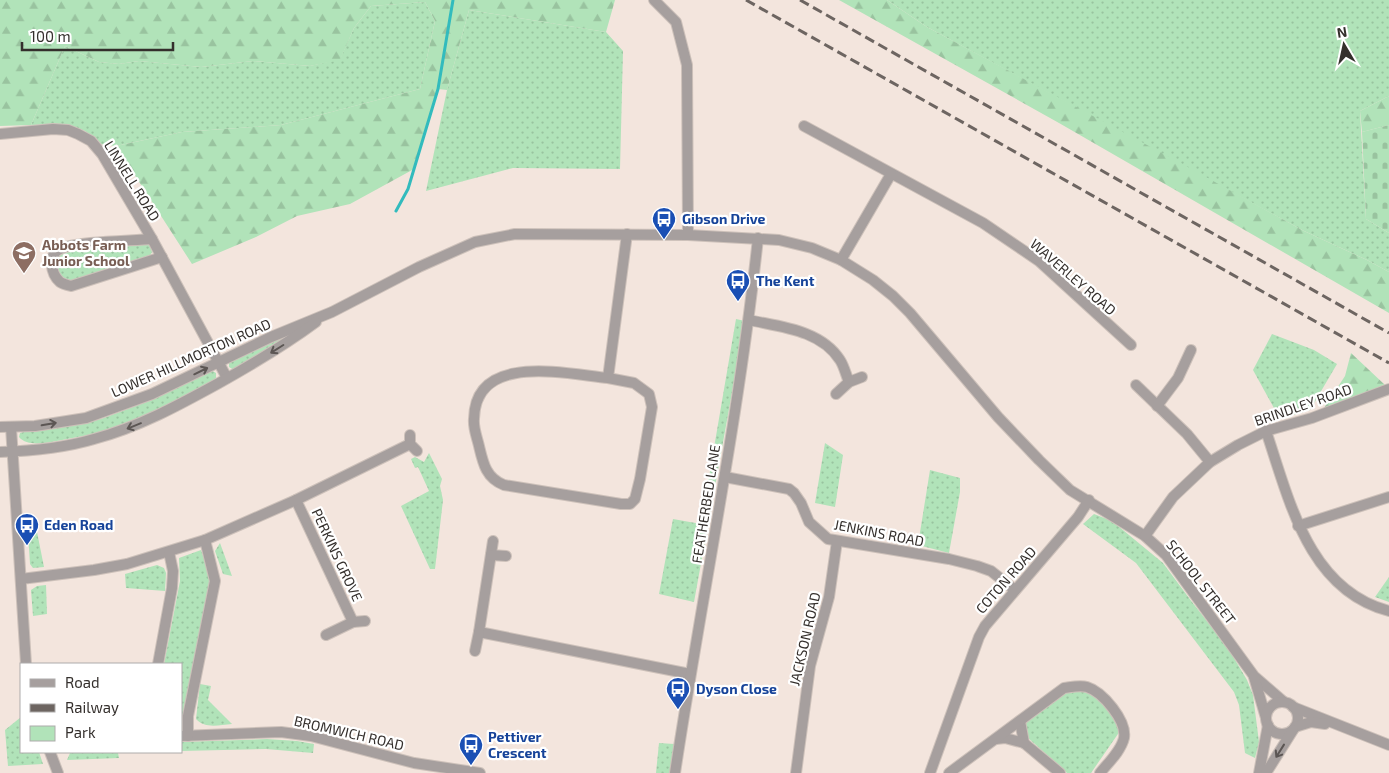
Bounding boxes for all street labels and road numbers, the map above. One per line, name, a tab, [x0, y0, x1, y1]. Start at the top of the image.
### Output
street label: LINNELL ROAD	[101, 137, 164, 224]
street label: WAVERLEY ROAD	[1027, 235, 1120, 318]
street label: LOWER HILLMORTON ROAD	[108, 315, 273, 400]
street label: BRINDLEY ROAD	[1252, 380, 1354, 429]
street label: FEATHERBED LANE	[688, 443, 723, 564]
street label: PERKINS GROVE	[308, 506, 366, 604]
street label: JENKINS ROAD	[833, 515, 925, 550]
street label: SCHOOL STREET	[1163, 536, 1240, 627]
street label: COTON ROAD	[972, 543, 1039, 617]
street label: JACKSON ROAD	[785, 590, 824, 687]
street label: BROMWICH ROAD	[292, 712, 406, 753]

